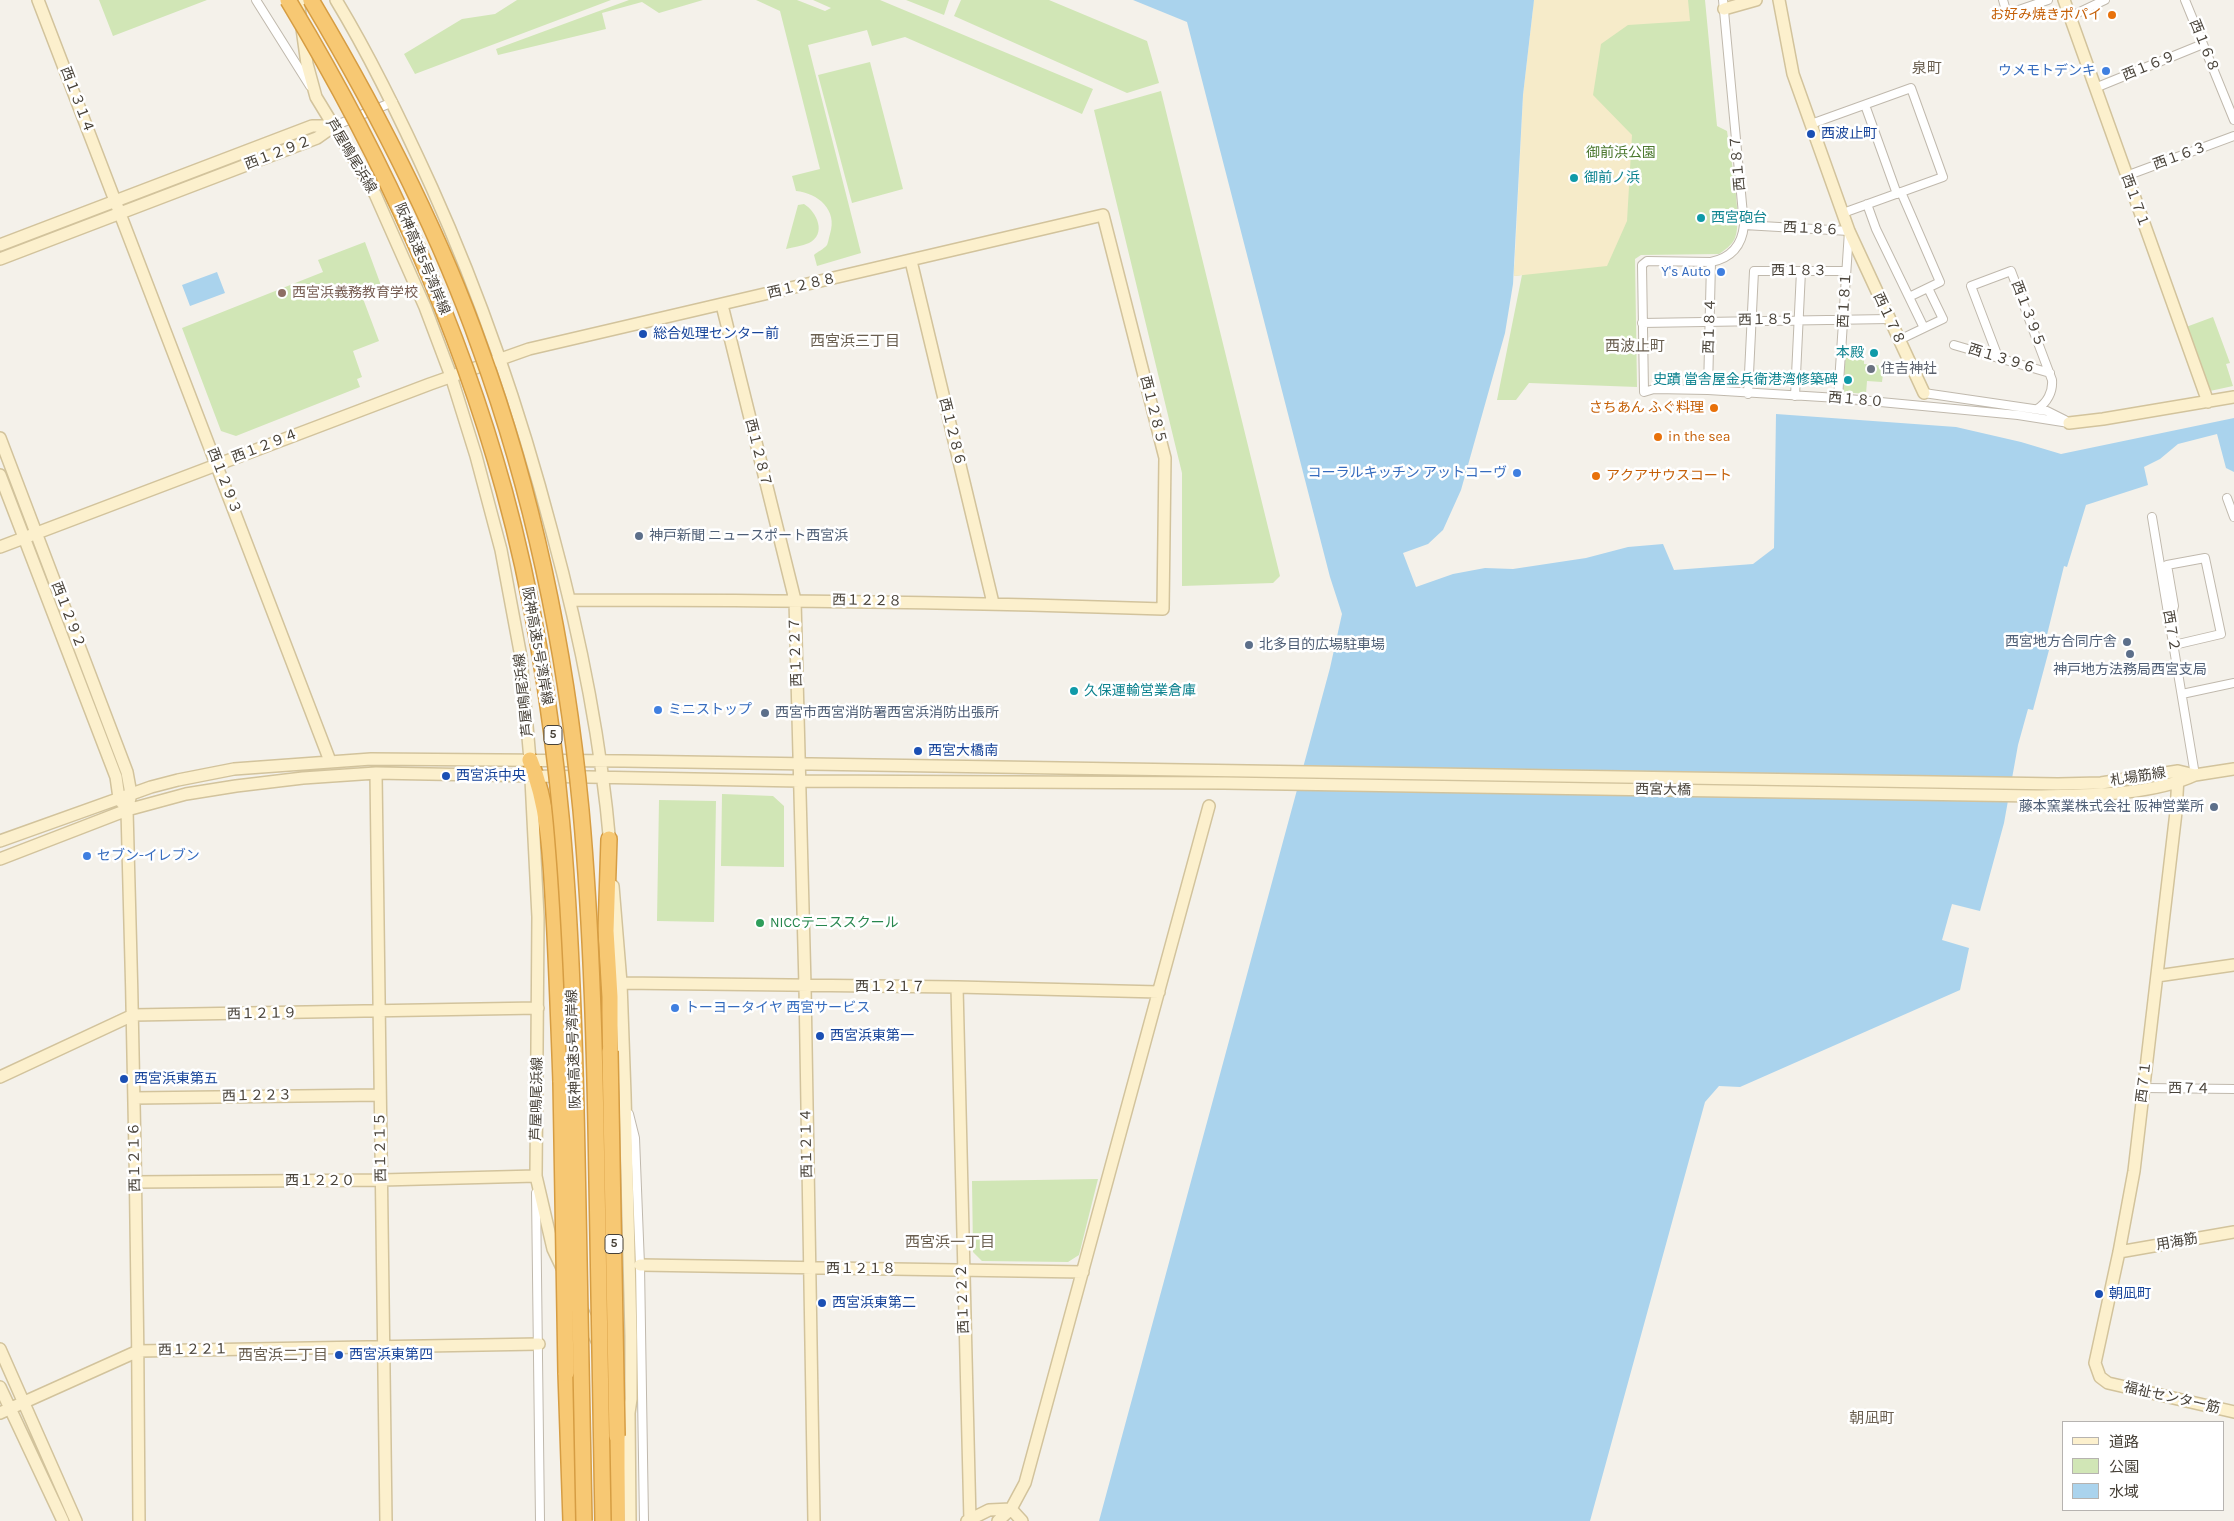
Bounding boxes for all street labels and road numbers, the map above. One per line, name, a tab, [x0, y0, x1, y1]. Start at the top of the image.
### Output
street label: 西１６８	[2186, 17, 2222, 75]
street label: 西１６９	[2120, 48, 2178, 84]
street label: 西１３１４	[57, 64, 97, 136]
street label: 芦屋鳴尾浜線	[322, 116, 380, 196]
street label: 西１２９２	[242, 133, 314, 173]
street label: 西１８７	[1727, 134, 1749, 192]
street label: 西１６３	[2151, 139, 2209, 173]
street label: 西１７１	[2118, 172, 2152, 230]
street label: 阪神高速5号湾岸線	[391, 201, 453, 317]
street label: 西１８６	[1783, 219, 1839, 239]
street label: 西１８３	[1771, 263, 1827, 279]
street label: 西１２８８	[766, 270, 838, 302]
street label: 西１８１	[1835, 272, 1855, 328]
street label: 西１３９５	[2008, 278, 2048, 350]
street label: 西１７８	[1870, 290, 1908, 348]
street label: 西１８４	[1701, 298, 1719, 354]
street label: 西１８５	[1738, 311, 1794, 329]
street label: 西１３９６	[1966, 341, 2038, 377]
street label: 西１２８５	[1136, 374, 1170, 446]
street label: 西１８０	[1827, 389, 1885, 411]
street label: 西１２８６	[935, 396, 969, 468]
street label: 西１２８７	[741, 417, 775, 489]
street label: 西１２９４	[229, 426, 301, 466]
street label: 西１２９３	[204, 445, 244, 517]
street label: 西１２９２	[48, 579, 88, 651]
street label: 阪神高速5号湾岸線	[518, 586, 556, 706]
street label: 西１２２８	[832, 592, 902, 610]
street label: 西７２	[2159, 609, 2183, 653]
street label: 西１２２７	[786, 617, 806, 687]
street label: 芦屋鳴尾浜線	[511, 652, 537, 738]
road number: 5	[544, 726, 562, 744]
street label: 札場筋線	[2109, 764, 2167, 790]
street label: 西宮大橋	[1635, 781, 1691, 799]
street label: 西１２１７	[855, 979, 925, 995]
street label: 阪神高速5号湾岸線	[564, 989, 584, 1109]
street label: 西１２１９	[227, 1005, 297, 1023]
street label: 芦屋鳴尾浜線	[528, 1057, 546, 1141]
street label: 西７１	[2133, 1060, 2155, 1104]
street label: 西７４	[2168, 1080, 2210, 1098]
street label: 西１２２３	[222, 1087, 292, 1105]
street label: 西１２１４	[798, 1108, 816, 1178]
street label: 西１２１５	[372, 1112, 390, 1182]
street label: 西１２１６	[126, 1122, 144, 1192]
street label: 西１２２０	[285, 1173, 355, 1189]
street label: 用海筋	[2155, 1230, 2199, 1254]
road number: 5	[605, 1234, 623, 1254]
street label: 西１２１８	[826, 1261, 896, 1277]
street label: 西１２２２	[953, 1264, 973, 1334]
street label: 西１２２１	[158, 1341, 228, 1359]
street label: 福祉センター筋	[2122, 1379, 2222, 1417]

